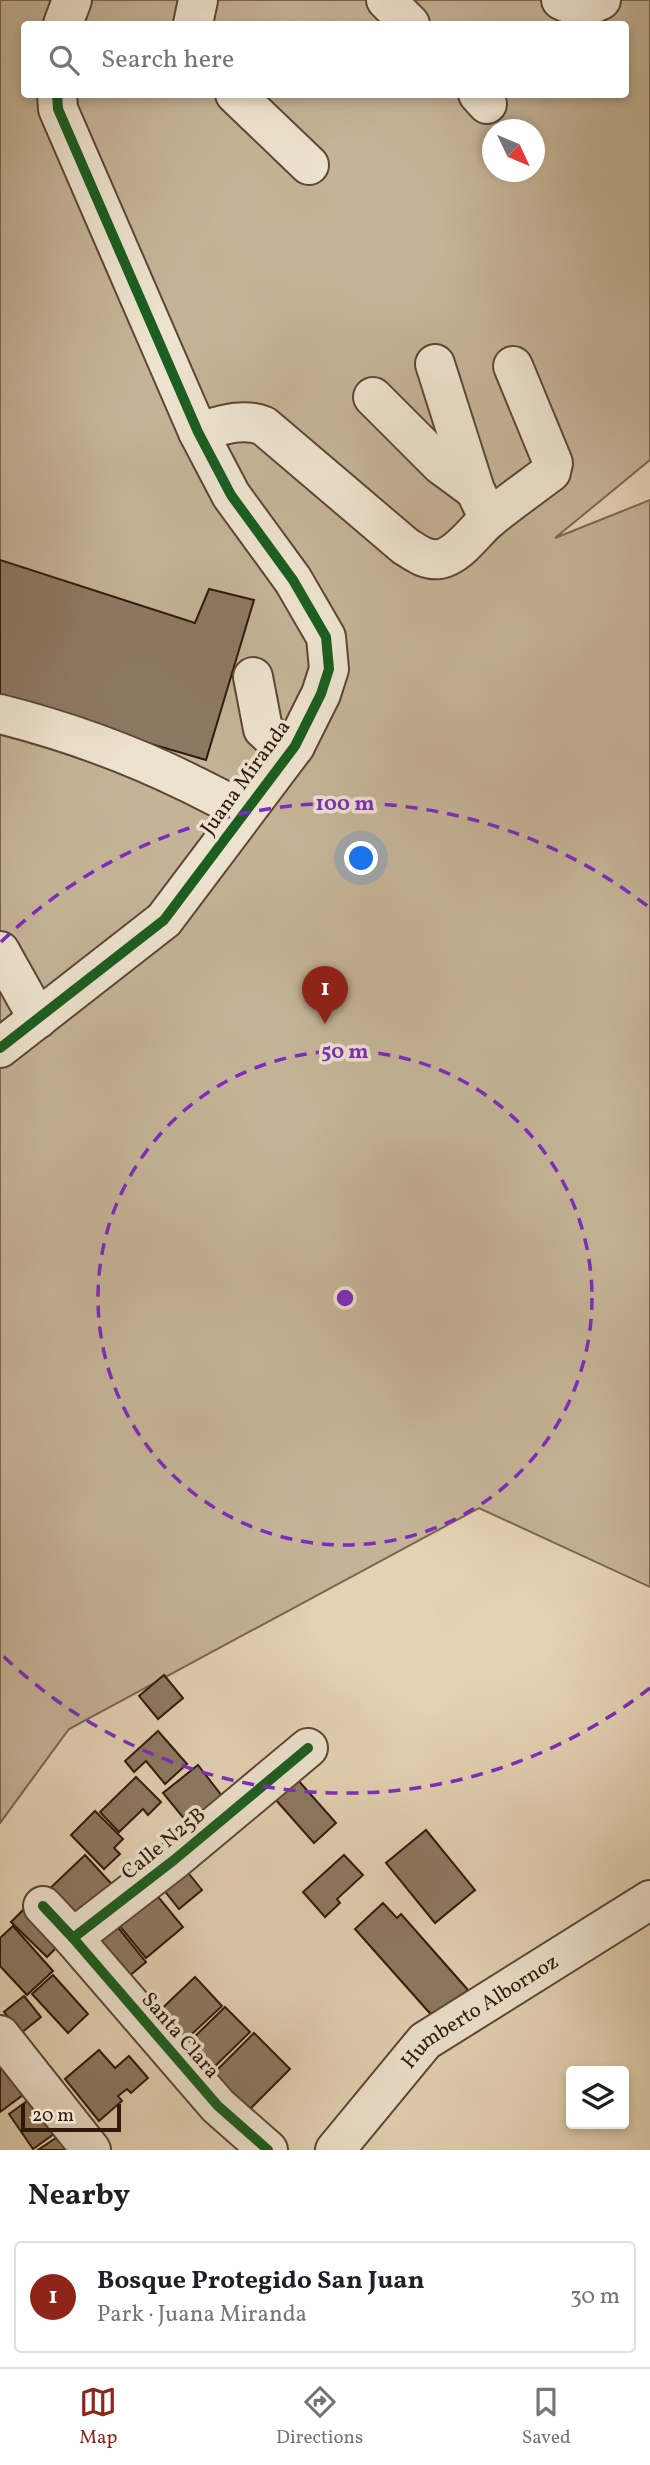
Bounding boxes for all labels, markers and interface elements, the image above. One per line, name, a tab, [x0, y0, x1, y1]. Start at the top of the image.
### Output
search box	[21, 21, 629, 98]
icon: search	[45, 41, 83, 79]
text: Search here	[101, 42, 234, 78]
north arrow	[482, 119, 545, 182]
street label: Juana Miranda	[194, 714, 298, 842]
text: 100 m	[315, 790, 375, 819]
your location	[344, 841, 378, 875]
pin: 1	[302, 966, 348, 1024]
text: 50 m	[321, 1038, 369, 1067]
centre of rings	[333, 1286, 357, 1310]
street label: Calle N25B	[116, 1801, 212, 1887]
street label: Humberto Albornoz	[395, 1948, 565, 2075]
street label: Santa Clara	[134, 1986, 226, 2086]
map controls	[566, 2066, 629, 2129]
button: layers	[566, 2066, 629, 2129]
scale bar	[21, 2101, 121, 2133]
text: 20 m	[32, 2103, 74, 2129]
text: Nearby	[28, 2175, 130, 2217]
text: Bosque Protegido San Juan	[97, 2263, 425, 2299]
text: 1	[48, 2281, 58, 2313]
text: 30 m	[570, 2281, 620, 2313]
text: Park · Juana Miranda	[97, 2299, 307, 2331]
tab: Map	[79, 2383, 117, 2451]
tab: Directions	[276, 2383, 363, 2451]
tab: Saved	[522, 2383, 571, 2451]

